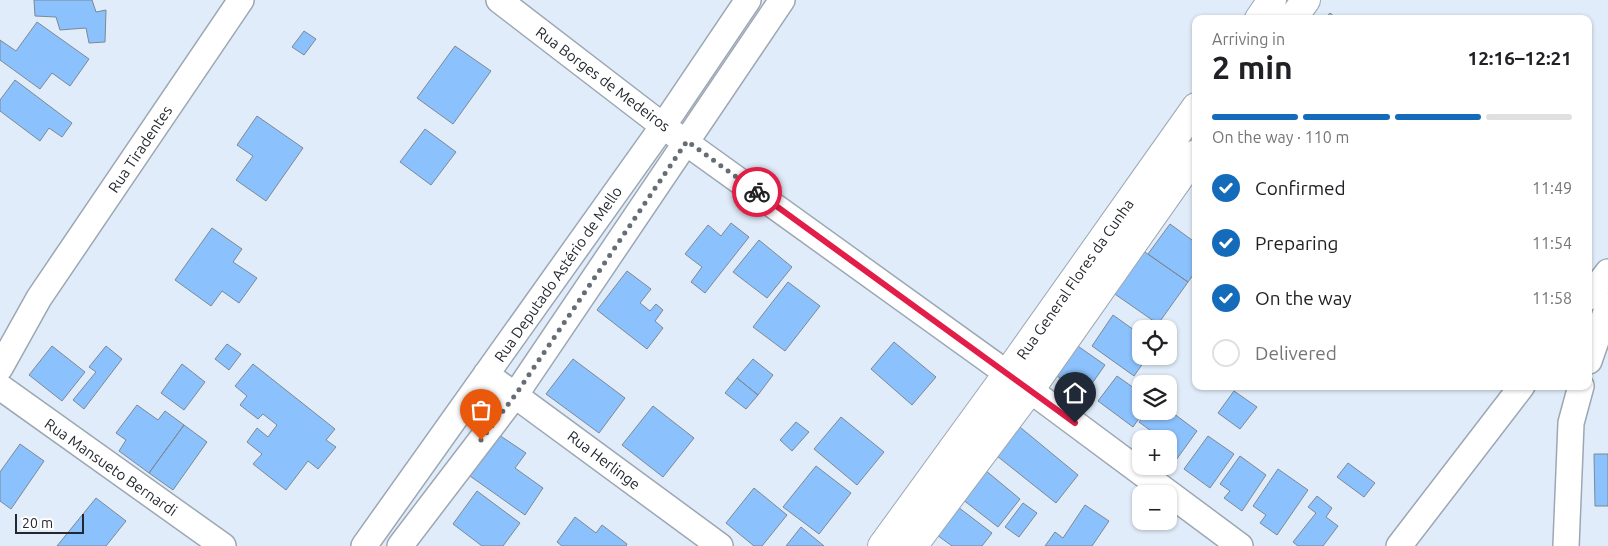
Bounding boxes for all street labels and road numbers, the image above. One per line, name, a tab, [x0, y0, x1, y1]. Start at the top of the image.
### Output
street label: Rua Borges de Medeiros	[533, 23, 673, 135]
street label: Rua Tiradentes	[105, 102, 175, 196]
street label: Rua Deputado Astério de Mello	[491, 183, 625, 365]
street label: Rua General Flores da Cunha	[1013, 196, 1137, 362]
street label: Rua Mansueto Bernardi	[42, 415, 180, 519]
street label: Rua Herlinge	[564, 427, 644, 493]

